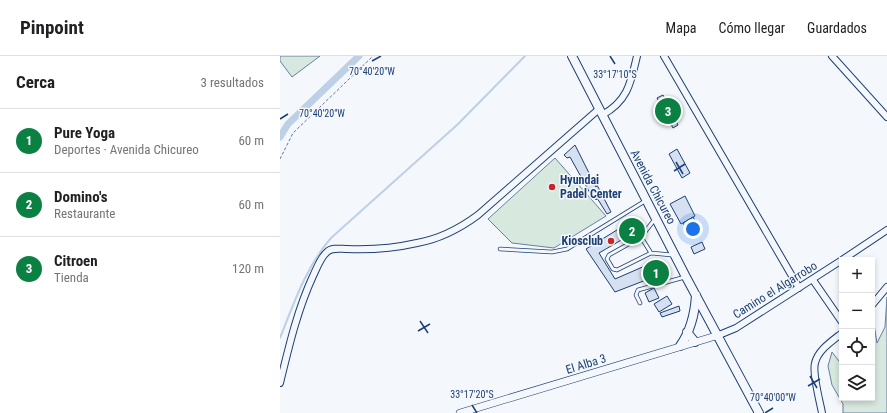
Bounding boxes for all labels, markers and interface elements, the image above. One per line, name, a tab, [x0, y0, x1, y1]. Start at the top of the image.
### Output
text: Pinpoint	[20, 16, 84, 39]
text: Mapa	[666, 20, 697, 36]
text: Cómo llegar	[719, 20, 785, 36]
text: Guardados	[807, 20, 867, 36]
text: 70°40'20"W	[349, 66, 395, 77]
text: 33°17'10"S	[593, 69, 637, 80]
text: Cerca	[16, 72, 55, 92]
text: 3 resultados	[200, 75, 264, 90]
pin: 3	[655, 96, 681, 126]
text: 70°40'20"W	[299, 108, 345, 119]
text: Pure Yoga	[54, 124, 115, 142]
text: 1	[26, 133, 32, 148]
text: 60 m	[238, 133, 264, 148]
text: Deportes · Avenida Chicureo	[54, 142, 199, 157]
street label: Avenida Chicureo	[628, 147, 678, 227]
place label: Hyundai Padel Center	[560, 173, 622, 201]
marker: Hyundai Padel Center	[547, 182, 557, 192]
text: Domino's	[54, 188, 108, 206]
text: 2	[26, 197, 32, 212]
text: 60 m	[238, 197, 264, 212]
text: Restaurante	[54, 206, 115, 221]
pin: 2	[619, 216, 645, 246]
your location	[683, 219, 703, 239]
place label: Kiosclub	[562, 234, 603, 248]
marker: Kiosclub	[606, 236, 616, 246]
text: Citroen	[54, 252, 98, 270]
map controls	[839, 257, 875, 401]
button: +	[839, 257, 875, 293]
pin: 1	[643, 258, 669, 288]
street label: Camino el Algarrobo	[730, 258, 820, 322]
text: 3	[26, 261, 32, 276]
text: 120 m	[232, 261, 264, 276]
text: Tienda	[54, 270, 89, 285]
button: −	[839, 293, 875, 329]
button: locate	[839, 329, 875, 365]
street label: El Alba 3	[564, 351, 608, 377]
button: layers	[839, 365, 875, 401]
text: 33°17'20"S	[450, 389, 494, 400]
text: 70°40'00"W	[750, 392, 796, 403]

